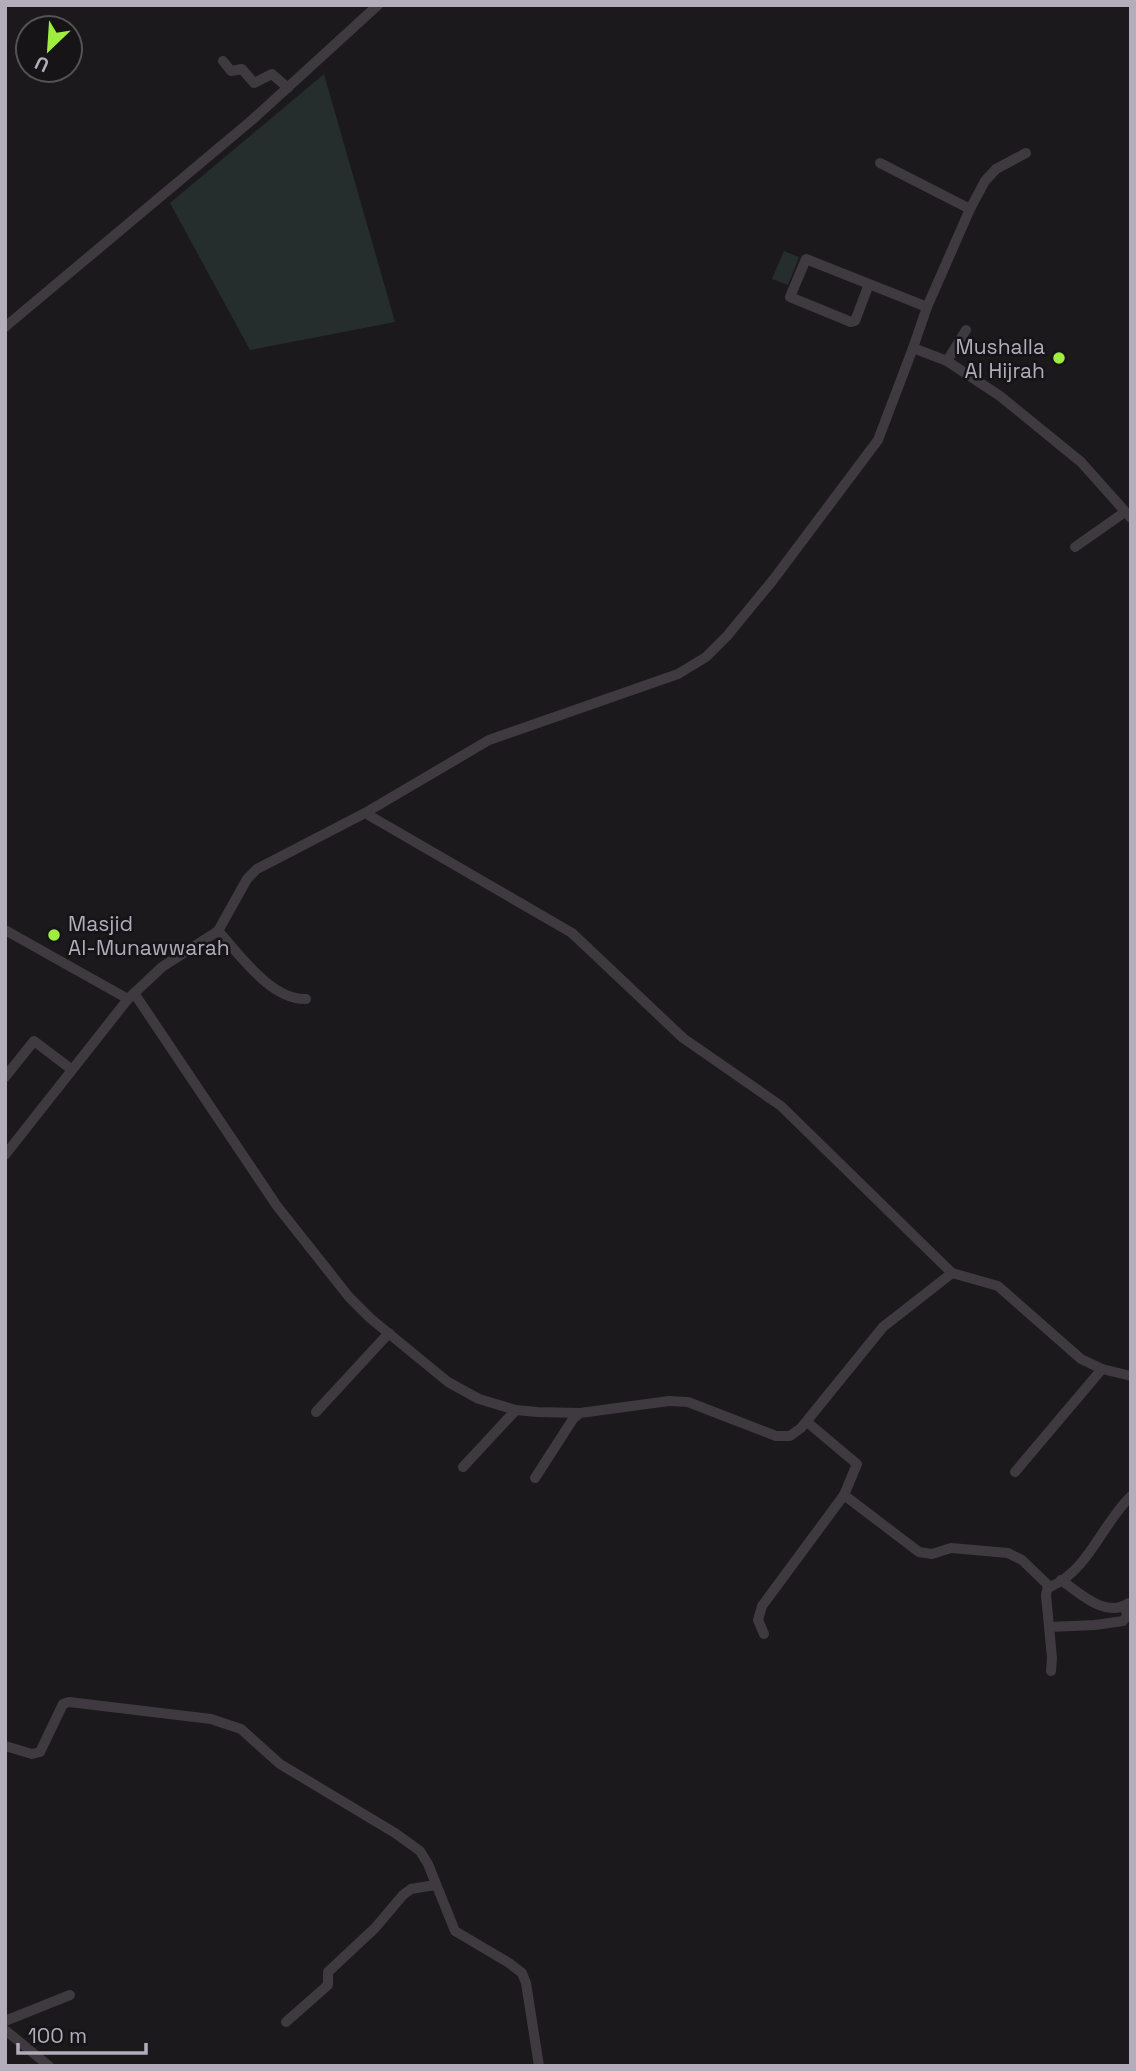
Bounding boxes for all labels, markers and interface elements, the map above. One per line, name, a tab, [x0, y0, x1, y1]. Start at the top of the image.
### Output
north arrow	[14, 14, 84, 84]
text: U	[31, 50, 53, 78]
place label: Mushalla Al Hijrah	[956, 333, 1045, 384]
marker: Mushalla Al Hijrah	[1051, 350, 1067, 366]
place label: Masjid Al-Munawwarah	[68, 910, 230, 961]
marker: Masjid Al-Munawwarah	[46, 927, 62, 943]
scale bar	[18, 2011, 145, 2056]
text: 100 m	[28, 2022, 87, 2049]

